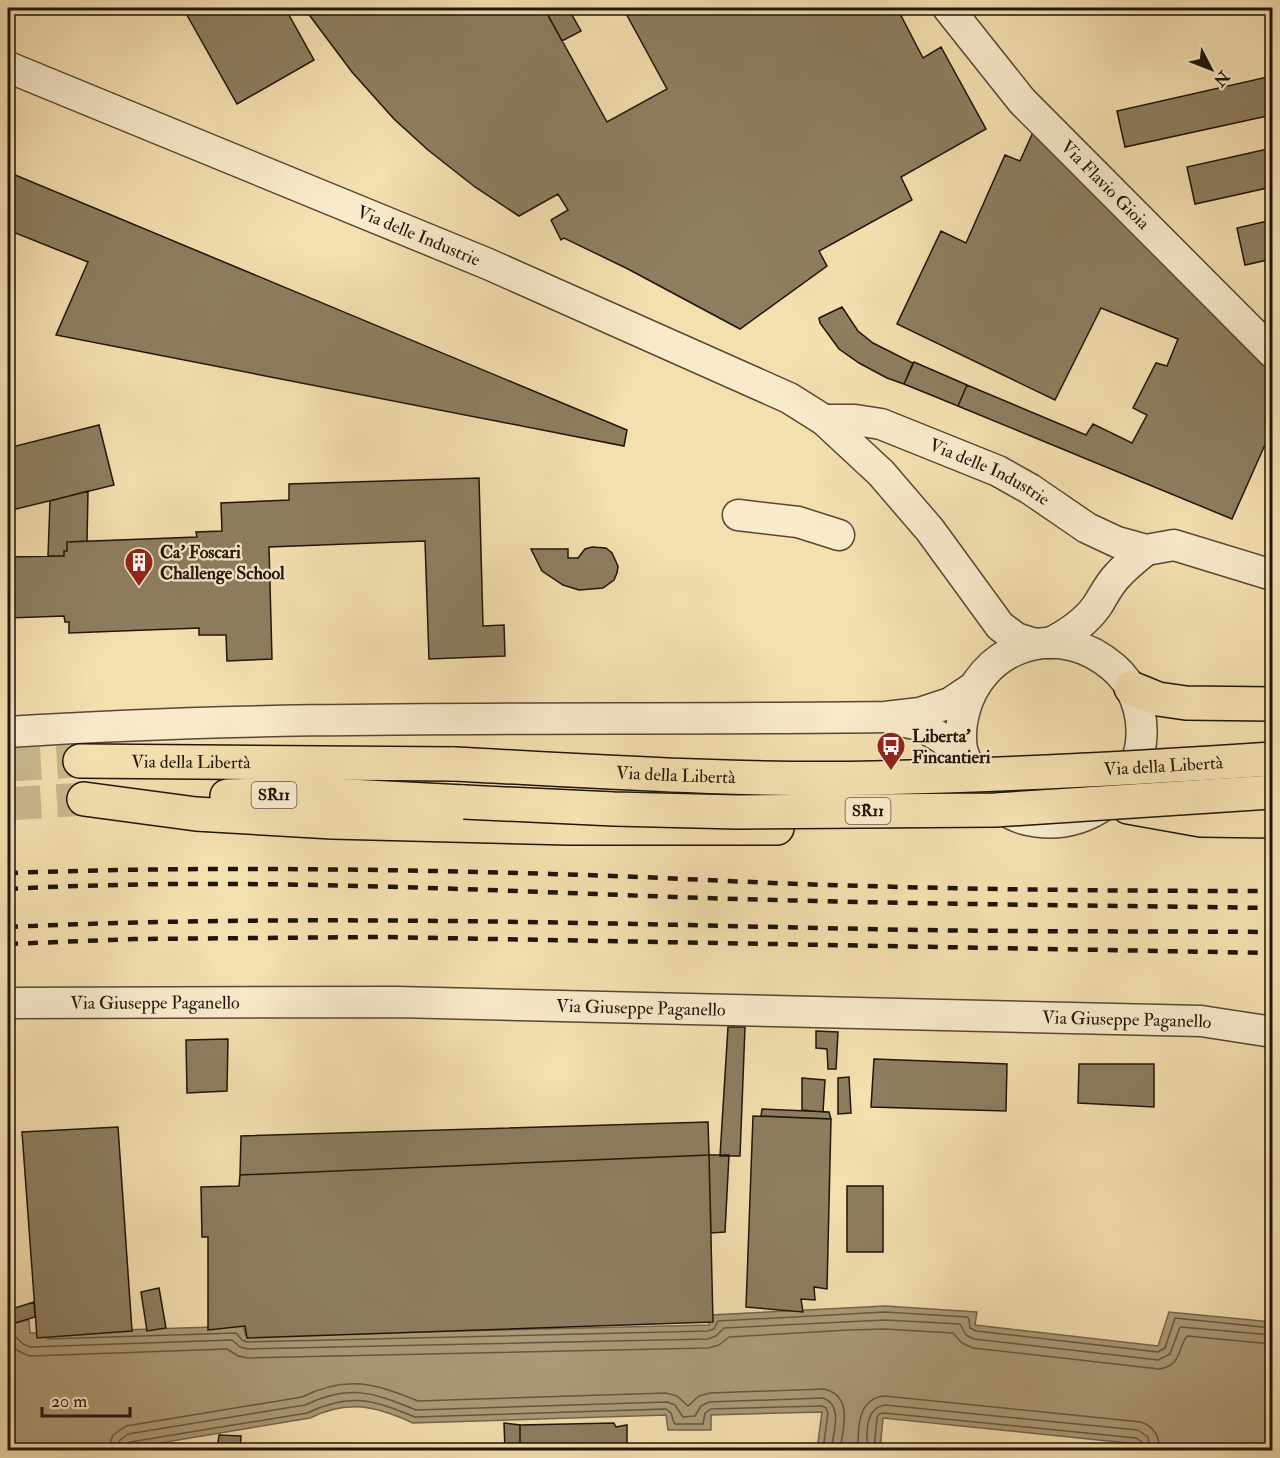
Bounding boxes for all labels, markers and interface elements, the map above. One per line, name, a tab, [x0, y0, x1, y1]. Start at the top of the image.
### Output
north arrow	[1181, 39, 1241, 99]
text: N	[1209, 66, 1234, 91]
street label: Via Flavio Gioia	[1056, 135, 1155, 235]
street label: Via delle Industrie	[354, 200, 484, 271]
street label: Via delle Industrie	[926, 433, 1055, 511]
place label: Ca' Foscari Challenge School	[160, 541, 285, 585]
building icon: Ca' Foscari Challenge School	[123, 546, 155, 588]
place label: Liberta' Fincantieri	[912, 725, 991, 769]
bus stop icon: Liberta' Fincantieri	[875, 730, 907, 772]
street label: Via della Libertà	[131, 750, 251, 774]
street label: Via della Libertà	[1103, 751, 1224, 781]
street label: Via della Libertà	[615, 761, 736, 789]
road number: SR11	[252, 782, 296, 808]
road number: SR11	[846, 798, 890, 824]
street label: Via Giuseppe Paganello	[70, 991, 240, 1014]
street label: Via Giuseppe Paganello	[556, 994, 726, 1021]
street label: Via Giuseppe Paganello	[1042, 1006, 1214, 1034]
scale bar	[42, 1380, 130, 1418]
text: 20 m	[51, 1390, 87, 1413]

